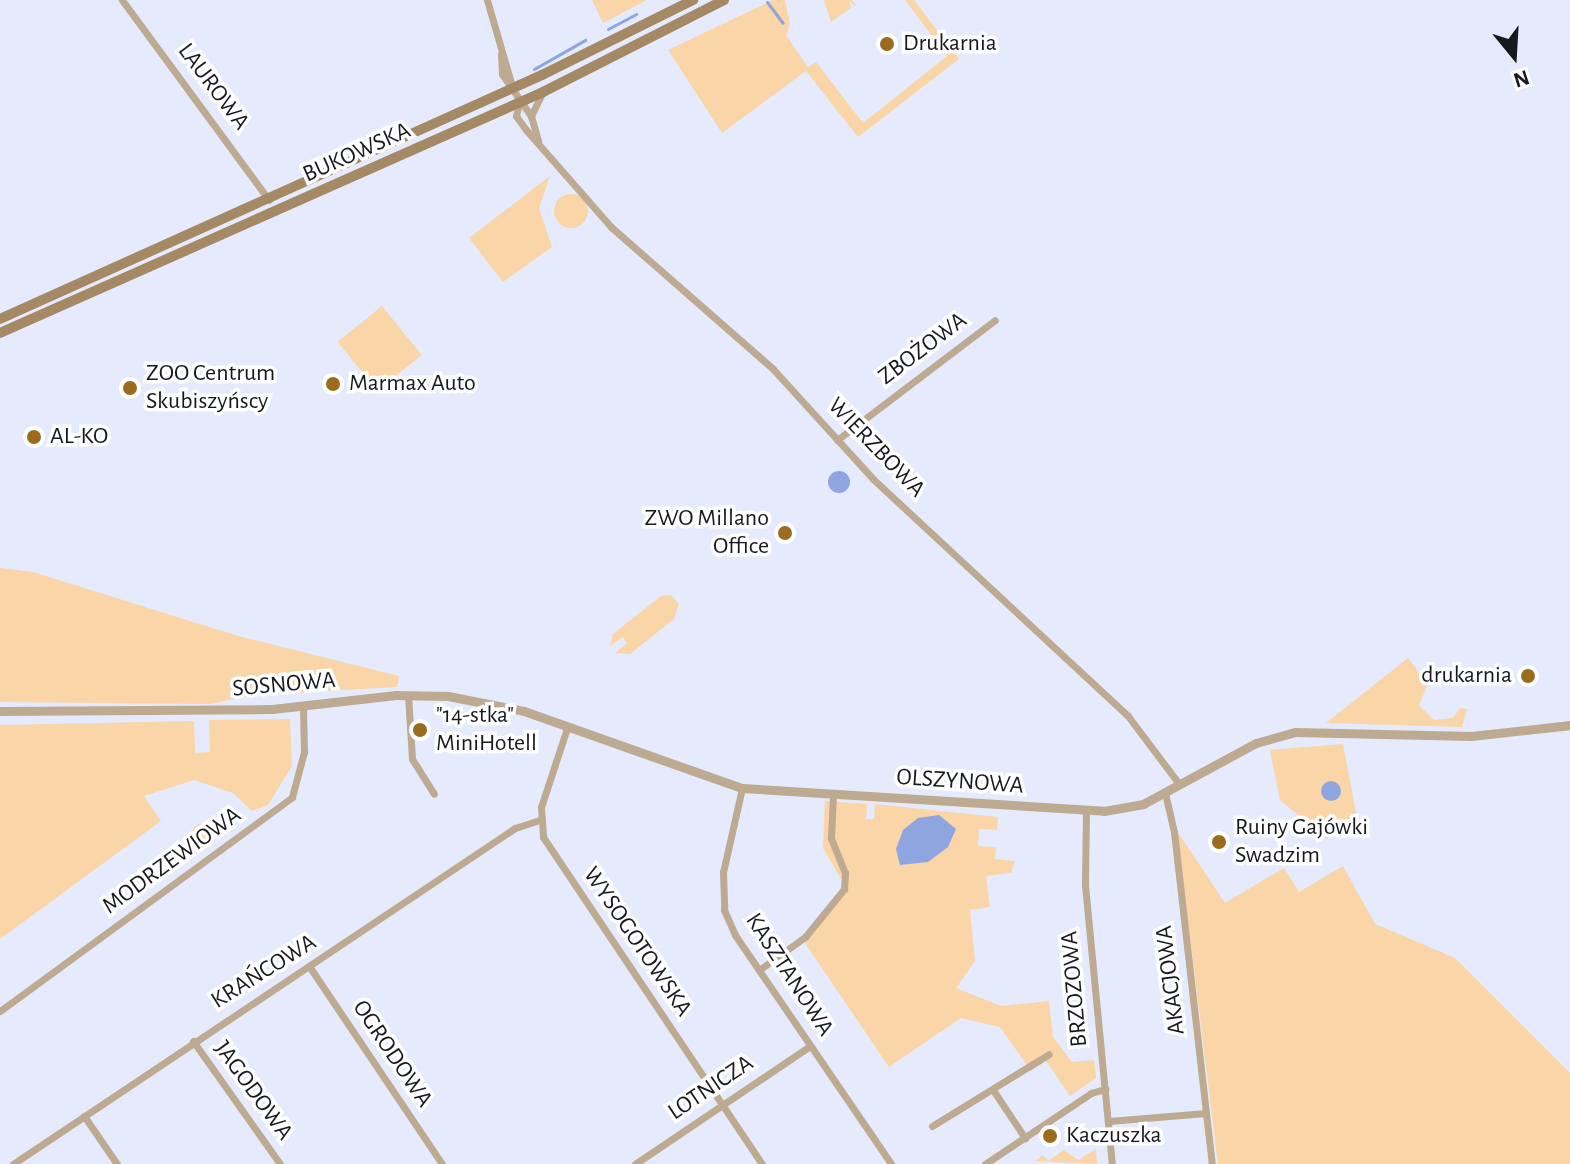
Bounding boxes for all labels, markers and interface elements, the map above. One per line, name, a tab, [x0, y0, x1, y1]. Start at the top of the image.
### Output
north arrow	[1474, 16, 1554, 96]
place label: Drukarnia	[903, 30, 997, 58]
marker: Drukarnia	[878, 35, 896, 53]
street label: LAUROWA	[171, 38, 255, 136]
text: N	[1511, 66, 1532, 92]
street label: BUKOWSKA	[299, 117, 415, 189]
street label: ZBOŻOWA	[873, 306, 973, 392]
place label: ZOO Centrum Skubiszyńscy	[146, 360, 275, 416]
place label: Marmax Auto	[349, 370, 476, 398]
marker: Marmax Auto	[324, 375, 342, 393]
marker: ZOO Centrum Skubiszyńscy	[121, 379, 139, 397]
street label: WIERZBOWA	[821, 392, 931, 504]
place label: AL-KO	[50, 423, 108, 451]
marker: AL-KO	[25, 428, 43, 446]
place label: ZWO Millano Office	[644, 505, 769, 561]
marker: ZWO Millano Office	[776, 524, 794, 542]
place label: drukarnia	[1421, 662, 1512, 690]
street label: SOSNOWA	[231, 666, 337, 704]
marker: drukarnia	[1519, 667, 1537, 685]
place label: "14-stka" MiniHotell	[436, 702, 537, 758]
marker: "14-stka" MiniHotell	[411, 721, 429, 739]
street label: OLSZYNOWA	[895, 763, 1025, 801]
street label: MODRZEWIOWA	[97, 801, 247, 921]
place label: Ruiny Gajówki Swadzim	[1235, 814, 1368, 870]
marker: Ruiny Gajówki Swadzim	[1210, 833, 1228, 851]
street label: WYSOGOTOWSKA	[576, 862, 698, 1022]
street label: KASZTANOWA	[739, 908, 839, 1042]
street label: AKACJOWA	[1150, 924, 1192, 1036]
street label: KRAŃCOWA	[206, 928, 322, 1016]
street label: BRZOZOWA	[1056, 930, 1094, 1048]
street label: OGRODOWA	[346, 995, 438, 1113]
street label: JAGODOWA	[207, 1036, 299, 1146]
street label: LOTNICZA	[663, 1049, 759, 1127]
place label: Kaczuszka	[1066, 1122, 1162, 1150]
marker: Kaczuszka	[1041, 1127, 1059, 1145]

